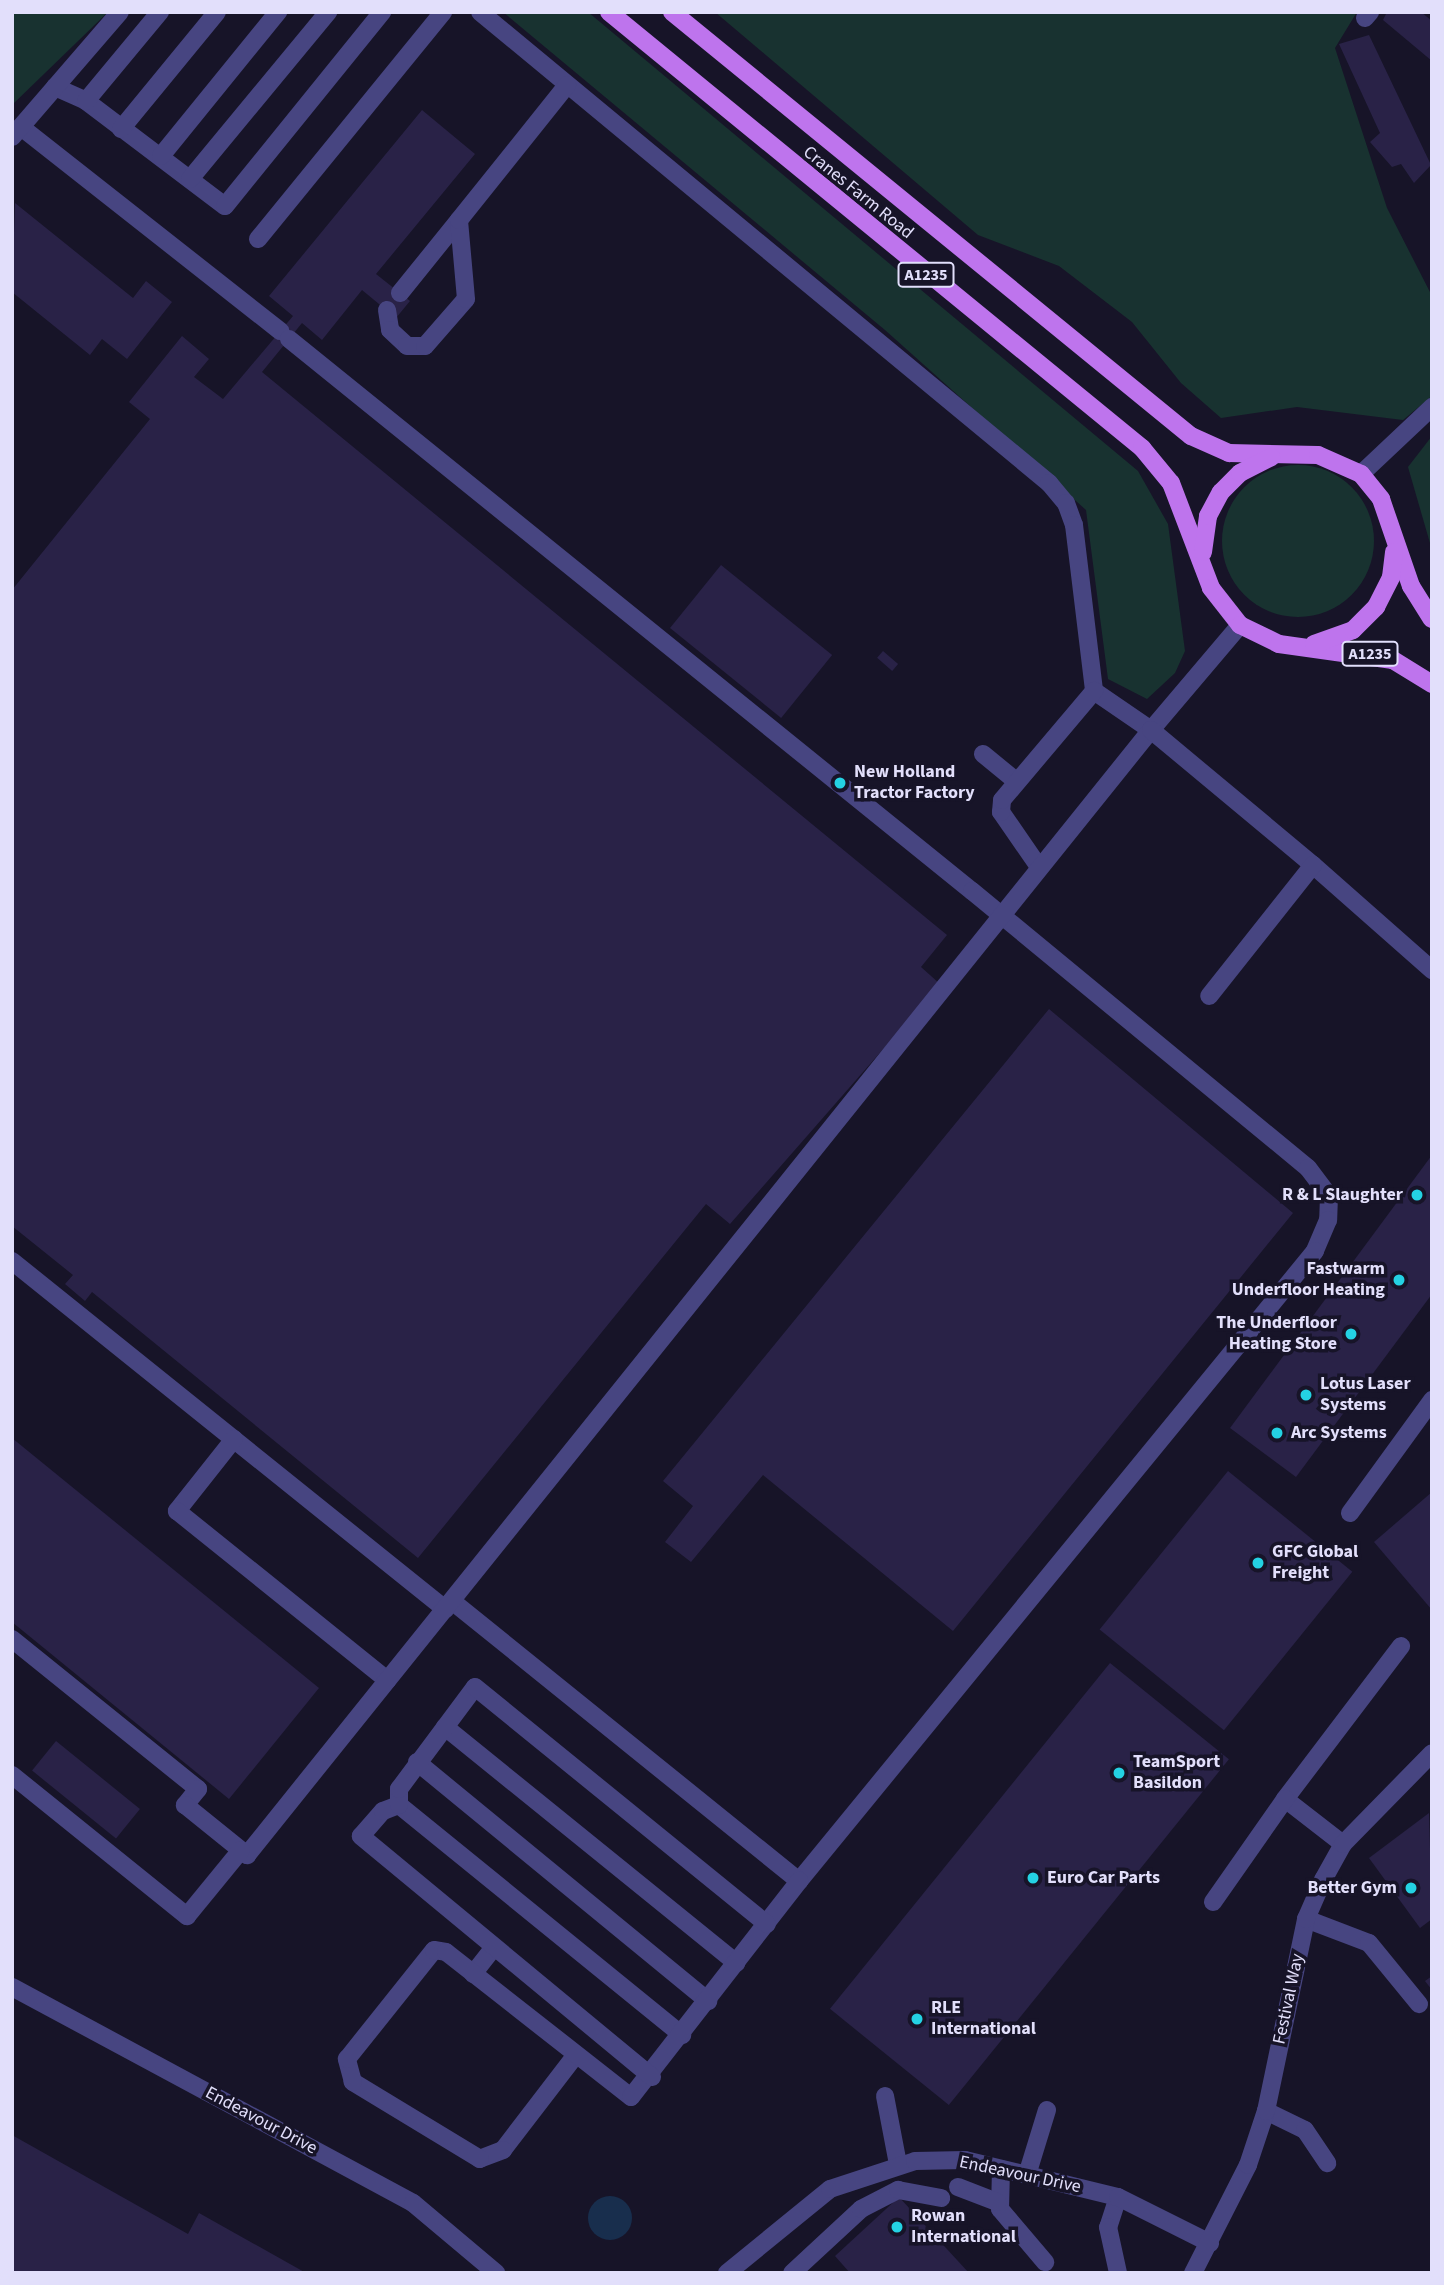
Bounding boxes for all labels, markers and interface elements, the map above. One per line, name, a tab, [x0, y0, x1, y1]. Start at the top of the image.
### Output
street label: Cranes Farm Road	[798, 142, 918, 244]
road number: A1235	[896, 262, 956, 288]
road number: A1235	[1340, 642, 1400, 666]
place label: New Holland Tractor Factory	[854, 762, 975, 804]
marker: New Holland Tractor Factory	[832, 775, 848, 791]
place label: R & L Slaughter	[1282, 1184, 1403, 1206]
marker: R & L Slaughter	[1409, 1187, 1425, 1203]
place label: Fastwarm Underfloor Heating	[1232, 1259, 1385, 1302]
marker: Fastwarm Underfloor Heating	[1391, 1272, 1407, 1288]
place label: The Underfloor Heating Store	[1216, 1313, 1337, 1356]
marker: The Underfloor Heating Store	[1343, 1326, 1359, 1342]
place label: Lotus Laser Systems	[1320, 1374, 1411, 1416]
marker: Lotus Laser Systems	[1298, 1387, 1314, 1403]
place label: Arc Systems	[1291, 1422, 1387, 1444]
marker: Arc Systems	[1269, 1425, 1285, 1441]
place label: GFC Global Freight	[1272, 1542, 1358, 1584]
marker: GFC Global Freight	[1250, 1555, 1266, 1571]
place label: TeamSport Basildon	[1133, 1752, 1220, 1795]
marker: TeamSport Basildon	[1111, 1765, 1127, 1781]
place label: Euro Car Parts	[1047, 1867, 1160, 1889]
marker: Euro Car Parts	[1025, 1870, 1041, 1886]
place label: Better Gym	[1307, 1877, 1397, 1899]
marker: Better Gym	[1403, 1880, 1419, 1896]
street label: Festival Way	[1269, 1952, 1309, 2046]
place label: RLE International	[931, 1998, 1036, 2040]
marker: RLE International	[909, 2011, 925, 2027]
street label: Endeavour Drive	[201, 2082, 321, 2160]
street label: Endeavour Drive	[957, 2152, 1083, 2198]
place label: Rowan International	[911, 2206, 1016, 2248]
marker: Rowan International	[889, 2219, 905, 2235]

